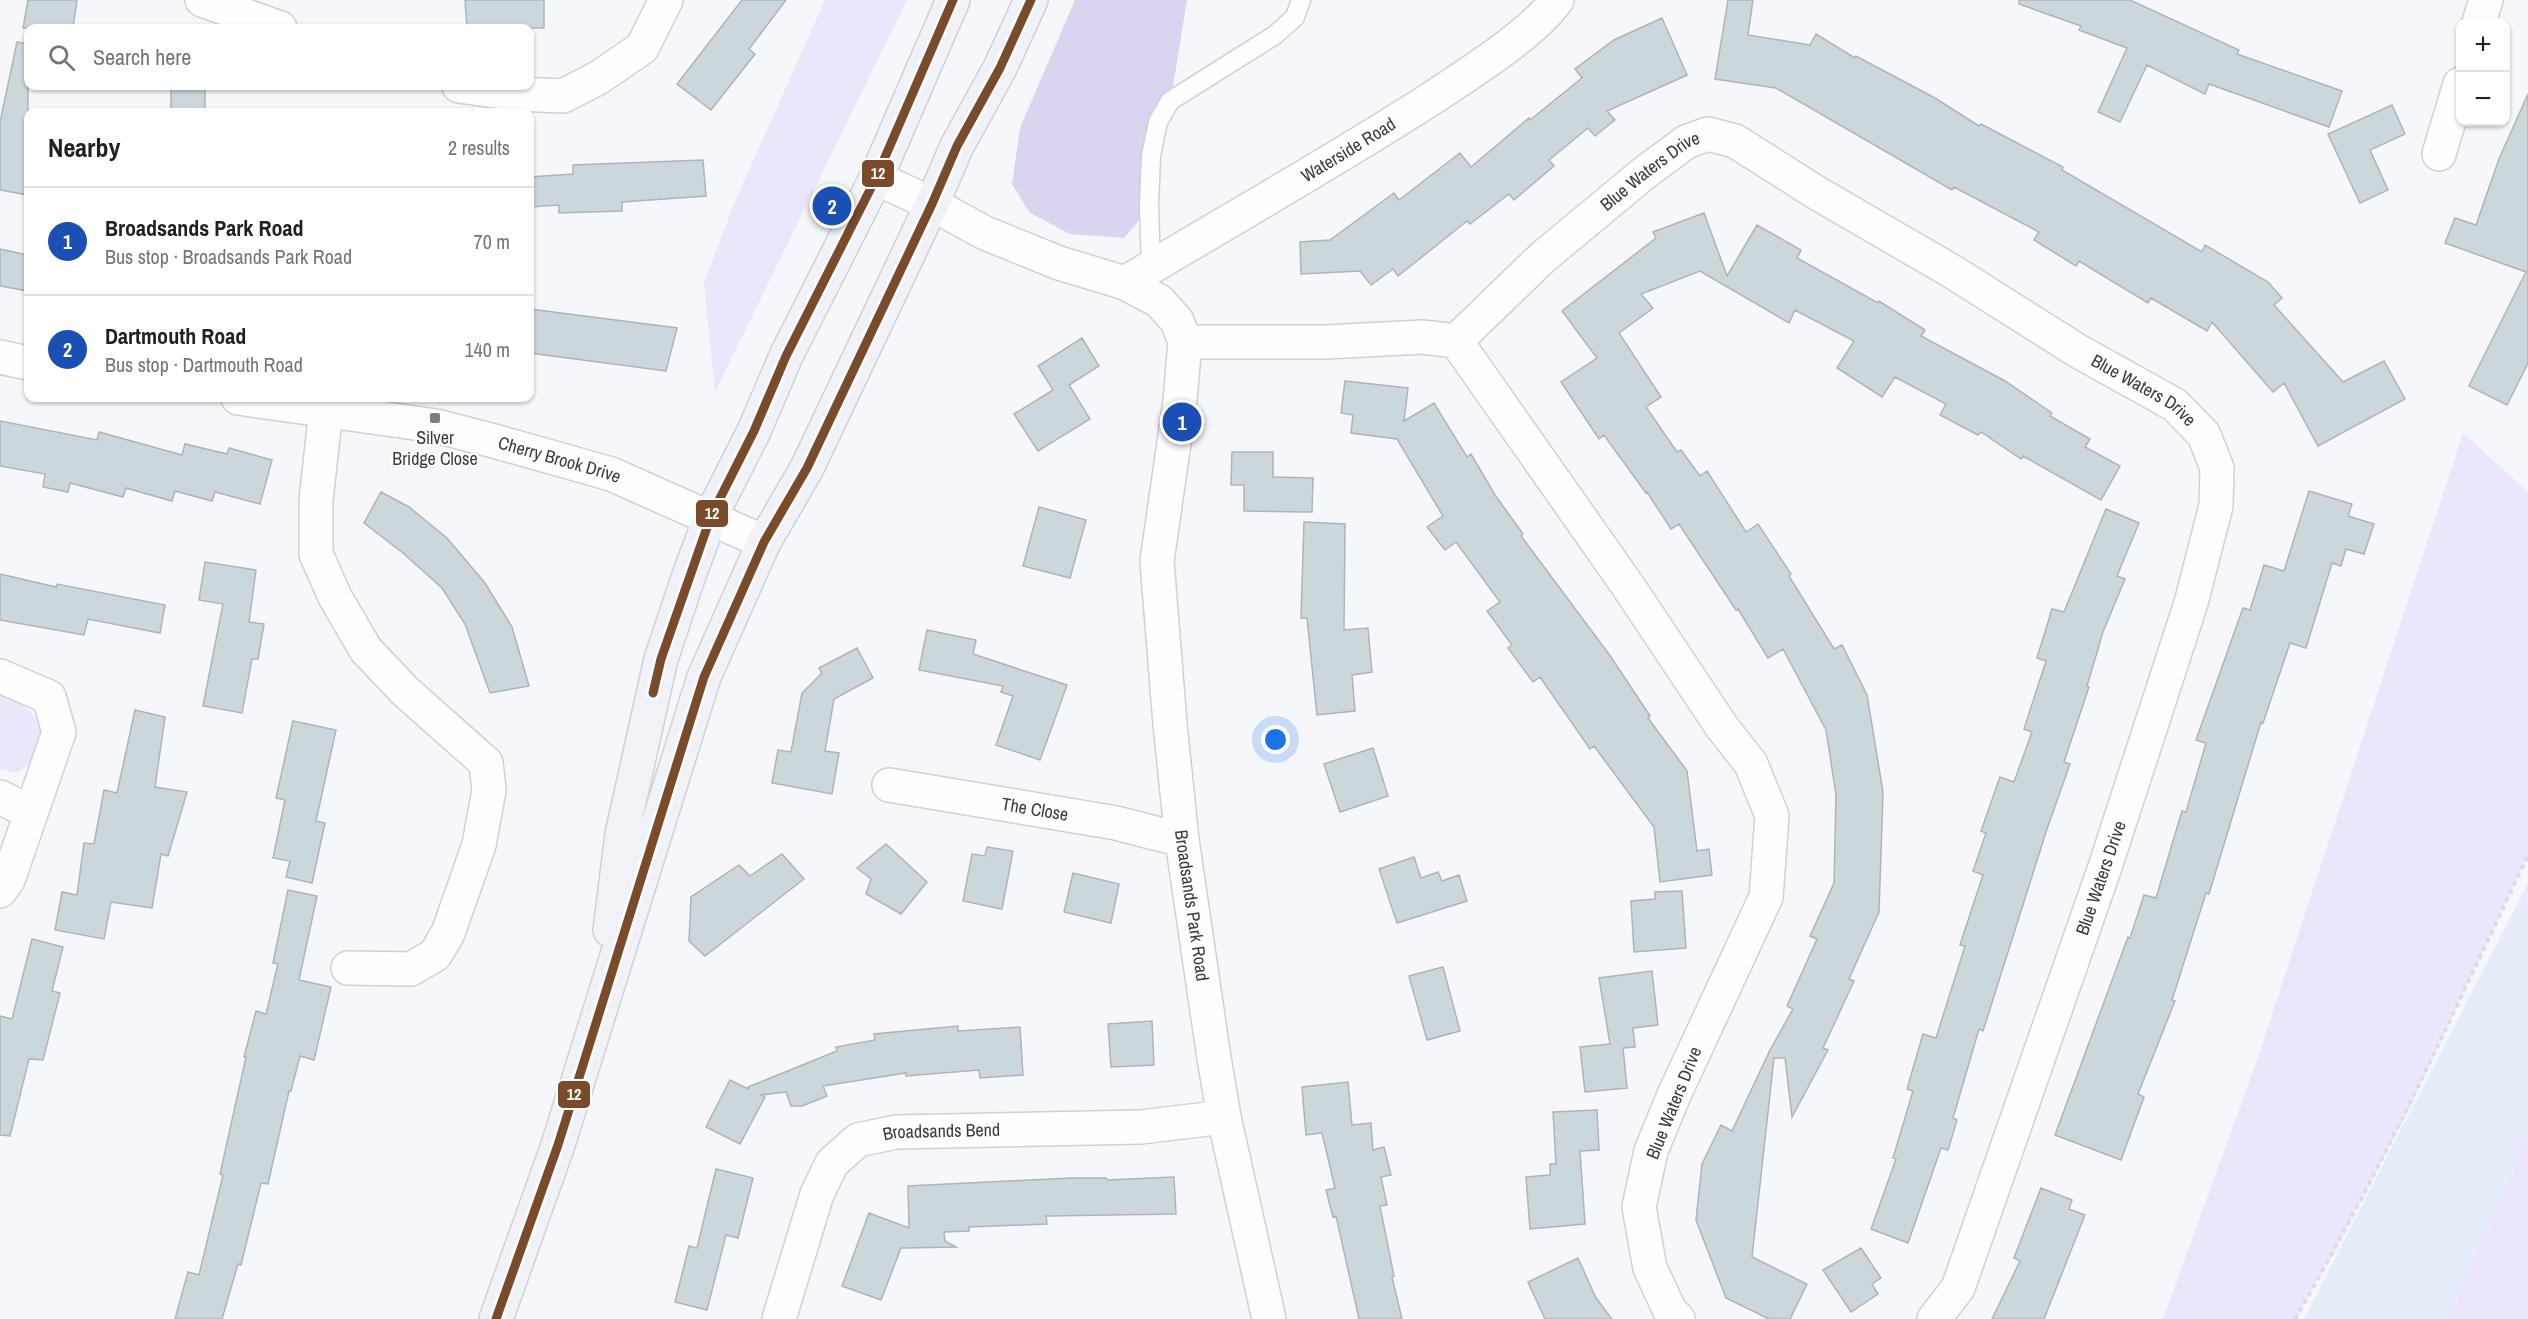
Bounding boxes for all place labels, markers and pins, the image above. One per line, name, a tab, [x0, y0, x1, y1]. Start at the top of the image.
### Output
pin: 2	[812, 184, 852, 228]
pin: 1	[1162, 400, 1202, 444]
marker: Silver Bridge Close	[428, 411, 442, 425]
place label: Silver Bridge Close	[392, 425, 478, 471]

